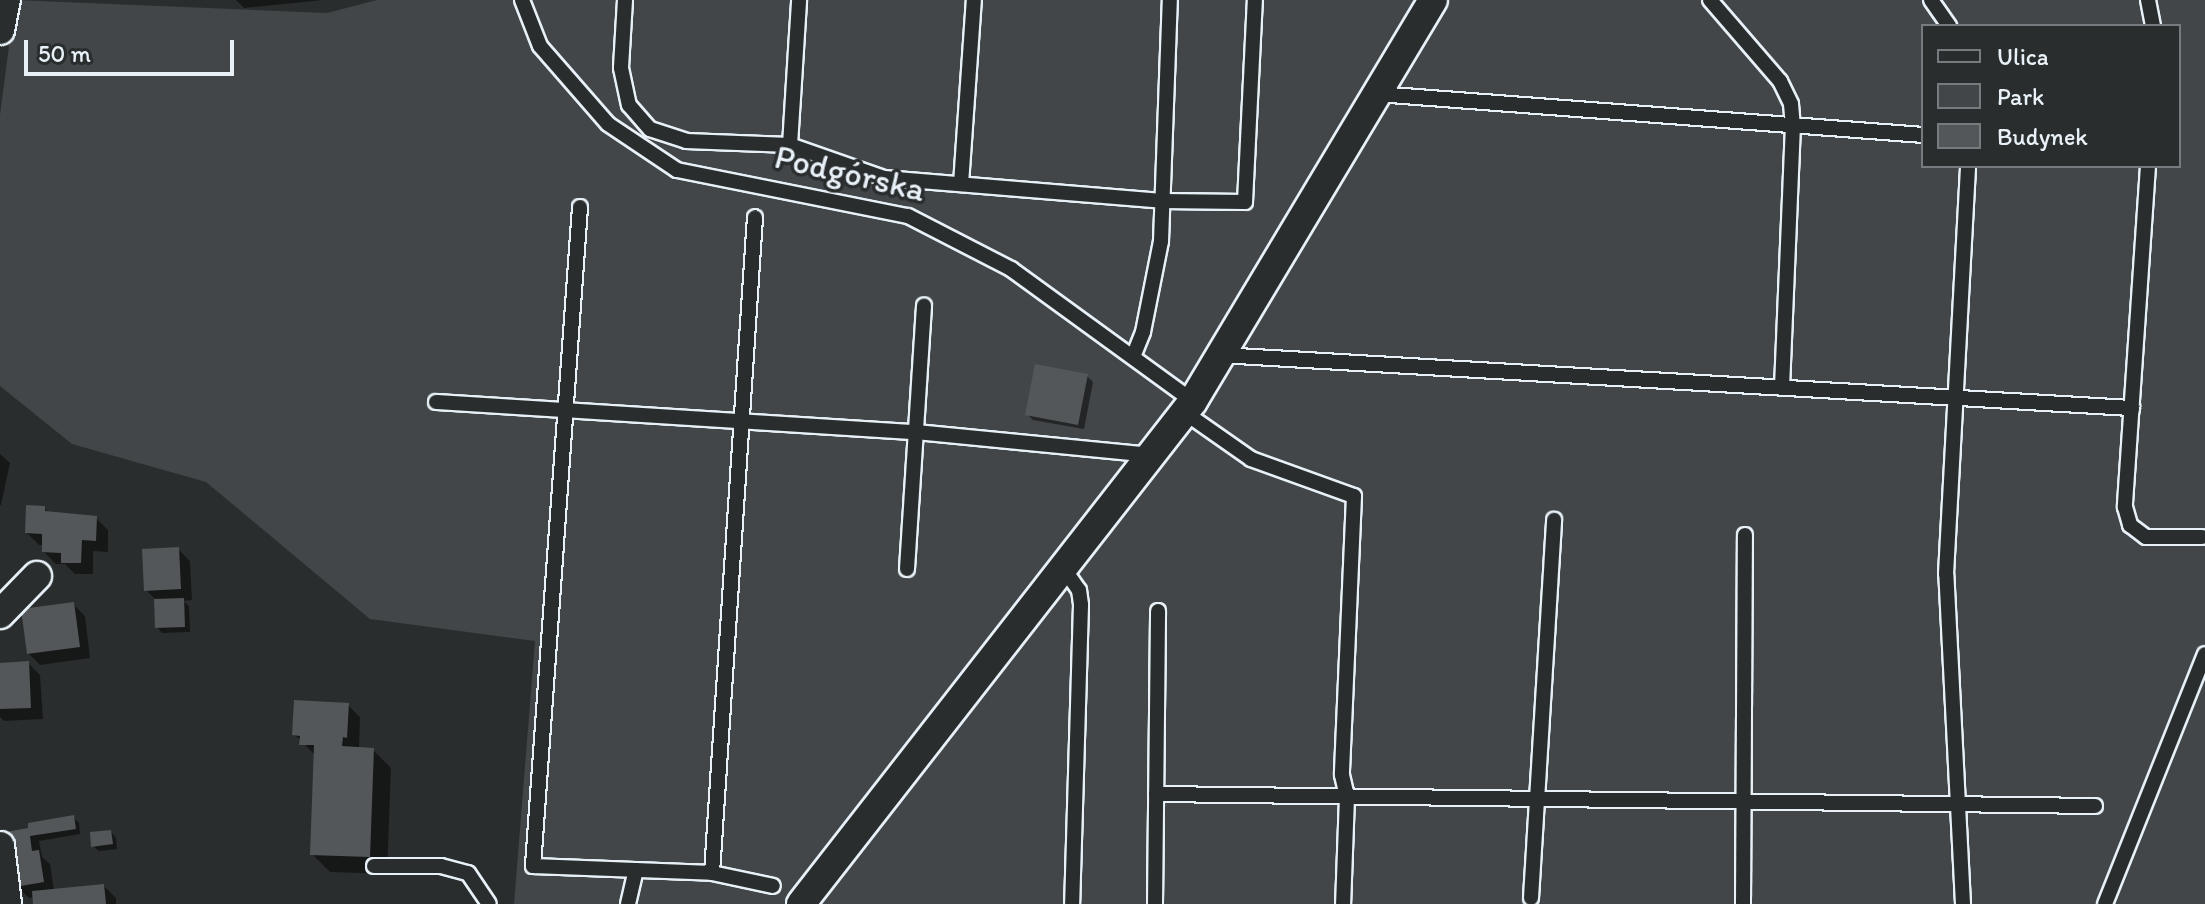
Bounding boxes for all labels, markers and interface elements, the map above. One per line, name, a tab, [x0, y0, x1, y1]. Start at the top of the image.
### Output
scale bar	[28, 24, 238, 74]
legend	[1921, 24, 2181, 168]
text: 50 m	[38, 39, 91, 68]
text: Ulica	[1997, 42, 2049, 71]
text: Park	[1997, 82, 2044, 111]
text: Budynek	[1997, 122, 2088, 151]
street label: Podgórska	[771, 136, 929, 210]

